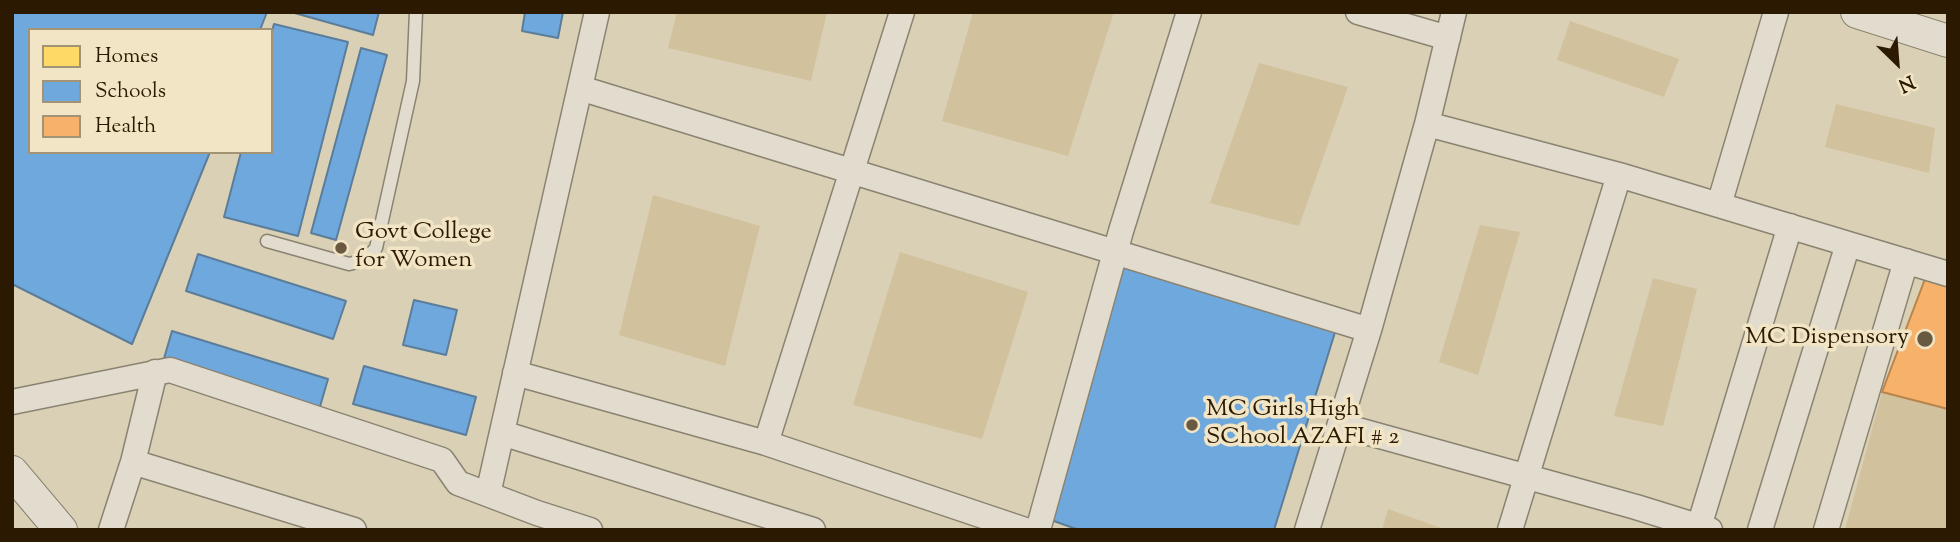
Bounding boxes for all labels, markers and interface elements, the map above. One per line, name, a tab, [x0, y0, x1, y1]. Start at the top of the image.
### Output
legend	[28, 28, 273, 154]
north arrow	[1862, 28, 1932, 98]
text: Homes	[95, 42, 158, 72]
text: N	[1894, 67, 1919, 98]
text: Schools	[95, 77, 166, 107]
text: Health	[95, 112, 156, 142]
place label: Govt College for Women	[355, 220, 492, 276]
marker: Govt College for Women	[333, 240, 349, 256]
place label: MC Dispensory	[1745, 325, 1909, 353]
marker: MC Dispensory	[1915, 329, 1935, 349]
place label: MC Girls High SChool AZAFI # 2	[1206, 397, 1399, 453]
marker: MC Girls High SChool AZAFI # 2	[1184, 417, 1200, 433]

